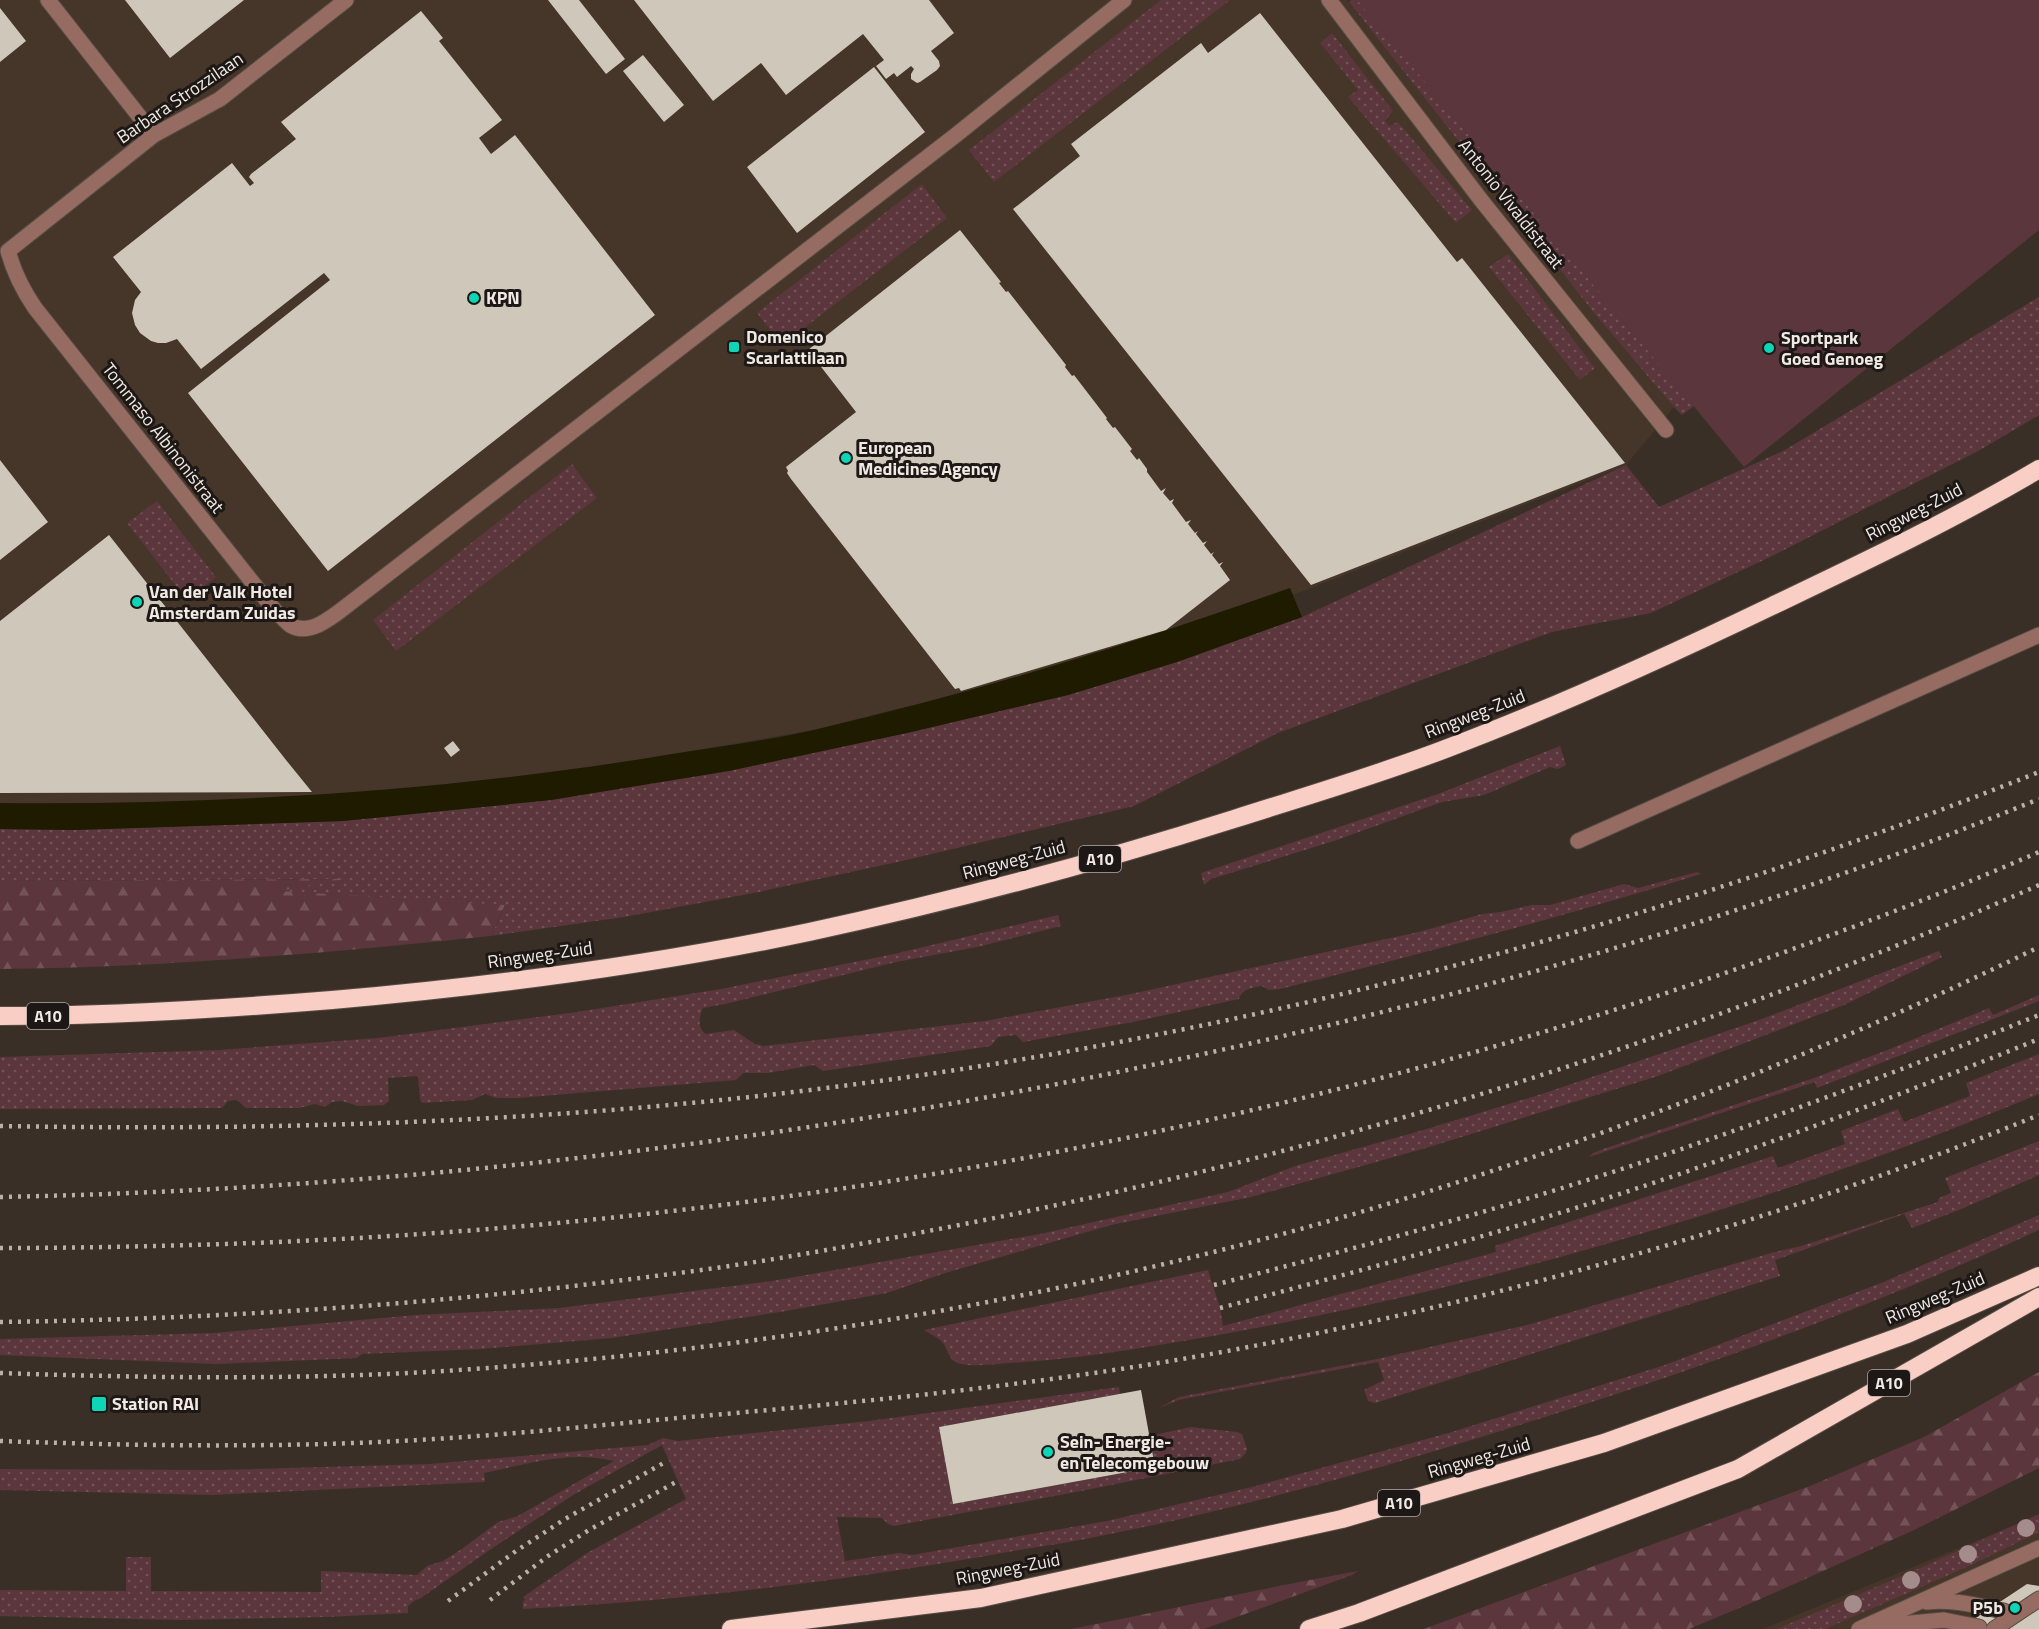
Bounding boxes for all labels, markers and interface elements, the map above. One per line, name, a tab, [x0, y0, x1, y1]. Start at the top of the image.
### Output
street label: Barbara Strozzilaan	[111, 45, 248, 150]
street label: Antonio Vivaldistraat	[1452, 133, 1571, 275]
place label: KPN	[486, 284, 520, 311]
marker: KPN	[467, 291, 481, 305]
place label: Domenico Scarlattilaan	[746, 323, 845, 371]
place label: Sportpark Goed Genoeg	[1781, 324, 1883, 372]
marker: Domenico Scarlattilaan	[727, 340, 741, 354]
marker: Sportpark Goed Genoeg	[1762, 341, 1776, 355]
street label: Tommaso Albinonistraat	[96, 357, 231, 519]
place label: European Medicines Agency	[858, 434, 998, 482]
marker: European Medicines Agency	[839, 451, 853, 465]
street label: Ringweg-Zuid	[1861, 476, 1967, 548]
place label: Van der Valk Hotel Amsterdam Zuidas	[149, 578, 296, 626]
marker: Van der Valk Hotel Amsterdam Zuidas	[130, 595, 144, 609]
street label: Ringweg-Zuid	[1421, 682, 1529, 745]
street label: Ringweg-Zuid	[959, 833, 1068, 886]
road number: A10	[1079, 846, 1121, 872]
street label: Ringweg-Zuid	[486, 934, 594, 975]
road number: A10	[27, 1003, 69, 1029]
street label: Ringweg-Zuid	[1881, 1264, 1989, 1331]
road number: A10	[1868, 1370, 1910, 1396]
place label: Station RAI	[112, 1390, 199, 1417]
marker: Station RAI	[90, 1395, 108, 1413]
place label: Sein- Energie- en Telecomgebouw	[1060, 1428, 1209, 1476]
street label: Ringweg-Zuid	[1424, 1430, 1533, 1485]
marker: Sein- Energie- en Telecomgebouw	[1041, 1445, 1055, 1459]
road number: A10	[1378, 1490, 1420, 1516]
street label: Ringweg-Zuid	[954, 1545, 1062, 1592]
place label: P5b	[1973, 1594, 2003, 1621]
marker: P5b	[2008, 1601, 2022, 1615]

